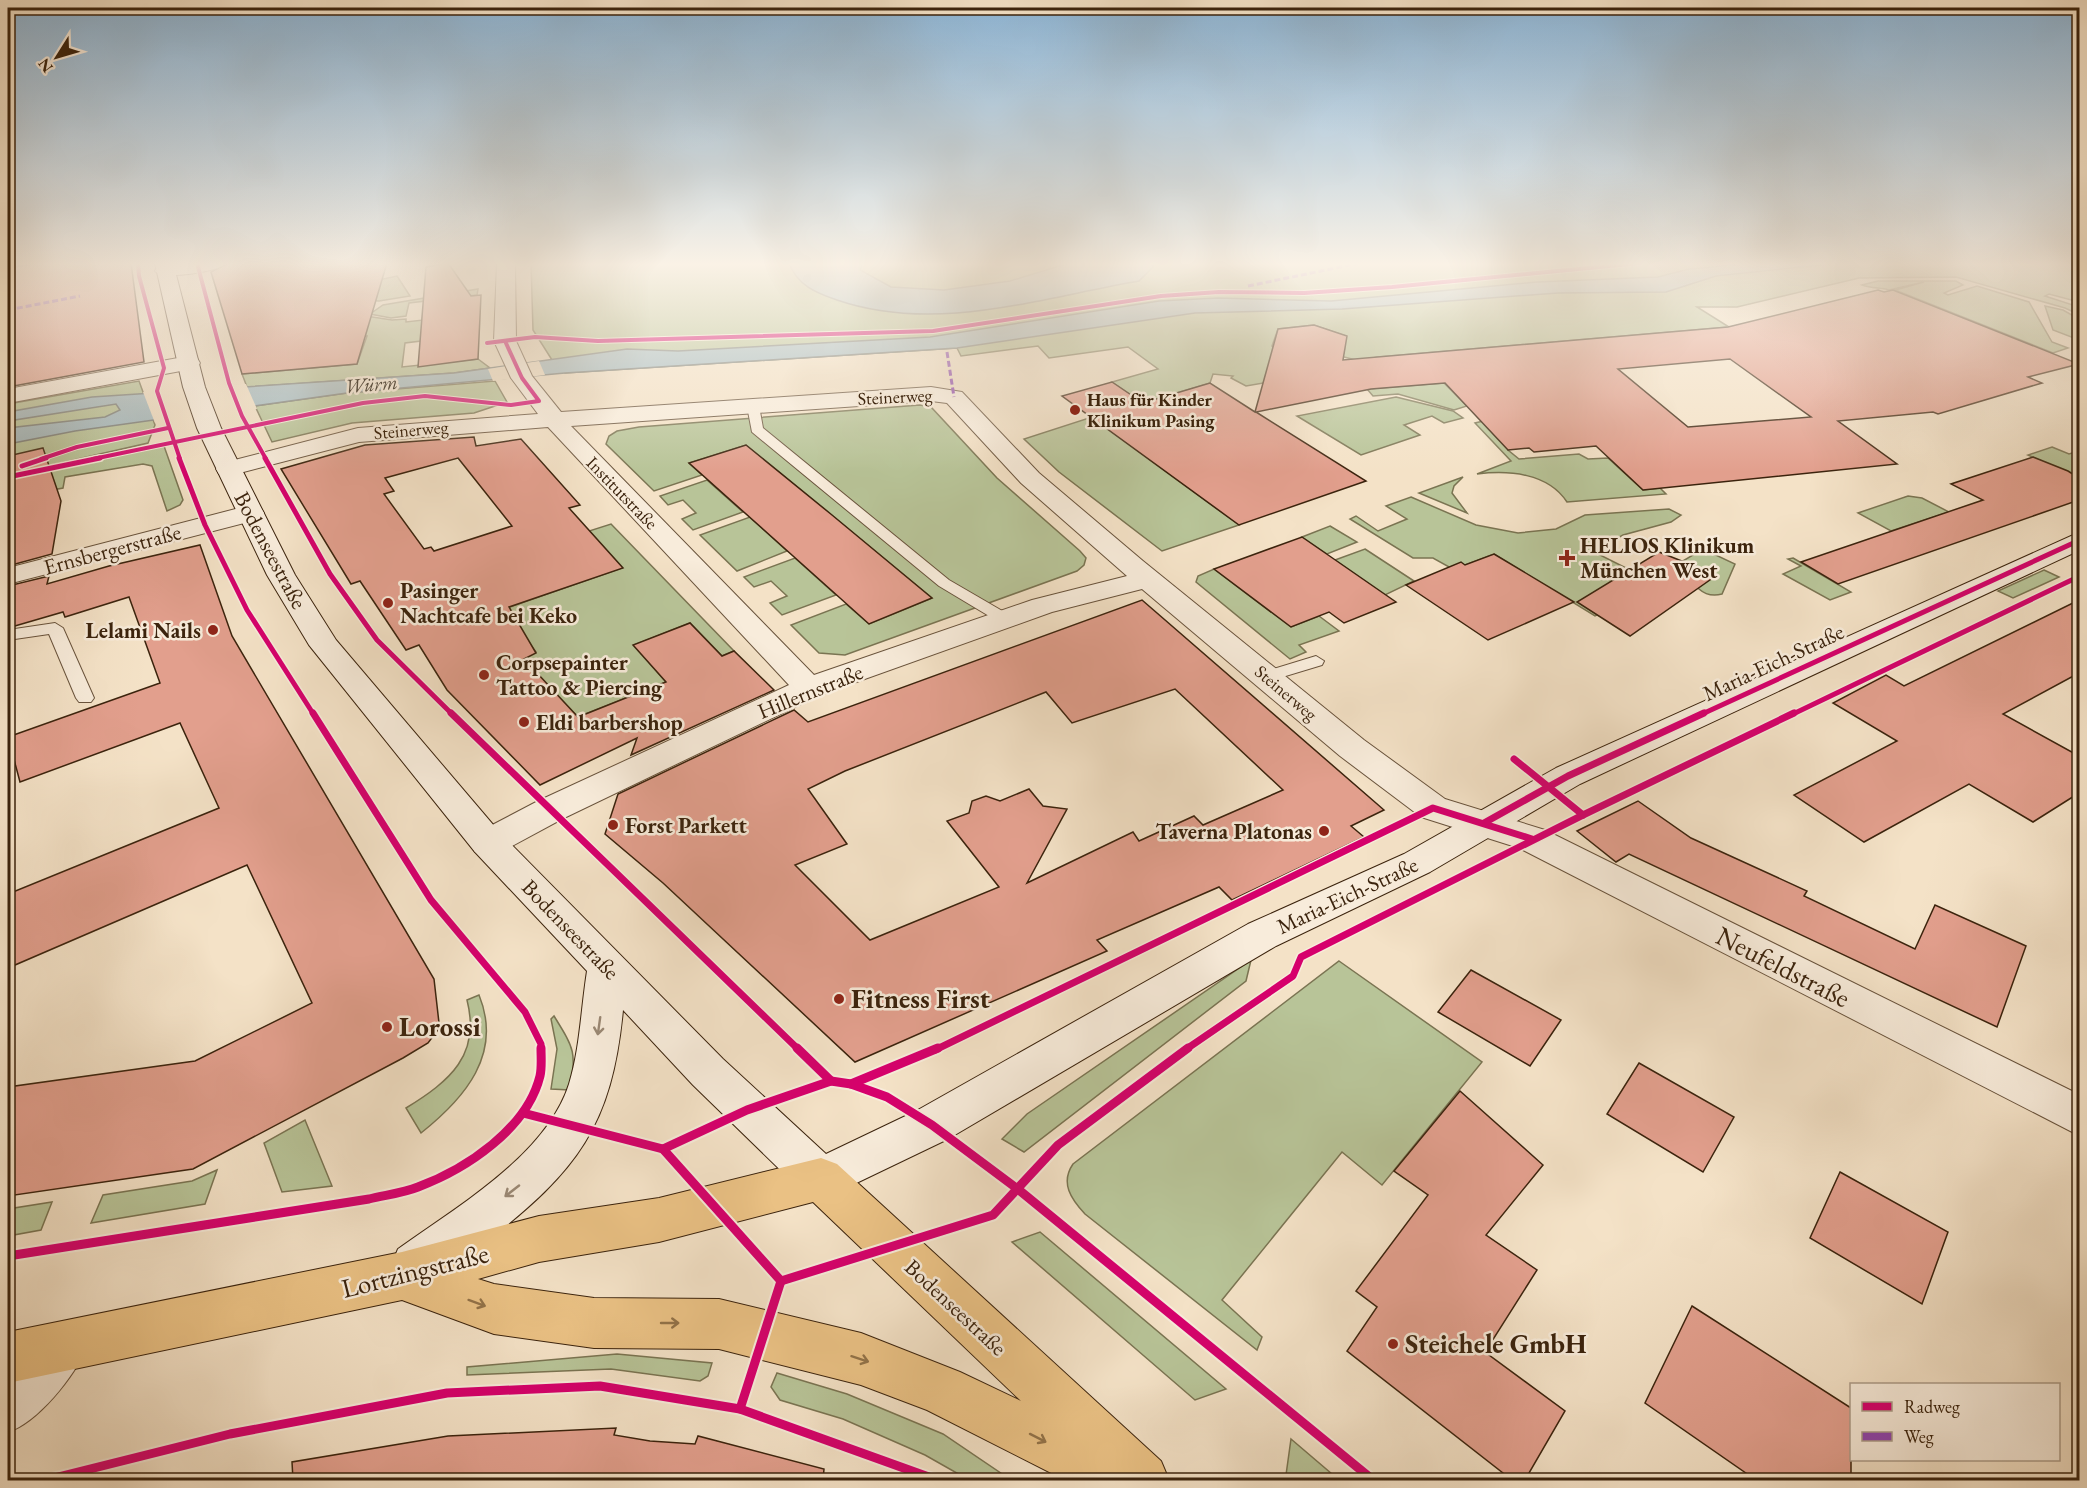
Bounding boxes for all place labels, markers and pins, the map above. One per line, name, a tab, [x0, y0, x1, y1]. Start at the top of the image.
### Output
place label: Haus für Kinder Klinikum Pasing	[1087, 388, 1216, 432]
marker: Haus für Kinder Klinikum Pasing	[1068, 403, 1082, 417]
place label: HELIOS Klinikum München West	[1580, 531, 1755, 585]
marker: HELIOS Klinikum München West	[1558, 549, 1576, 567]
place label: Pasinger Nachtcafe bei Keko	[400, 576, 577, 630]
marker: Pasinger Nachtcafe bei Keko	[381, 596, 395, 610]
place label: Lelami Nails	[85, 616, 201, 645]
marker: Lelami Nails	[206, 623, 220, 637]
place label: Corpsepainter Tattoo & Piercing	[496, 648, 663, 702]
marker: Corpsepainter Tattoo & Piercing	[477, 668, 491, 682]
place label: Eldi barbershop	[536, 708, 683, 737]
marker: Eldi barbershop	[517, 715, 531, 729]
place label: Forst Parkett	[625, 811, 747, 840]
place label: Taverna Platonas	[1155, 817, 1312, 846]
marker: Forst Parkett	[606, 818, 620, 832]
marker: Taverna Platonas	[1317, 824, 1331, 838]
place label: Fitness First	[851, 981, 990, 1016]
marker: Fitness First	[832, 992, 846, 1006]
place label: Lorossi	[399, 1009, 481, 1044]
marker: Lorossi	[380, 1020, 394, 1034]
place label: Steichele GmbH	[1405, 1326, 1587, 1361]
marker: Steichele GmbH	[1386, 1337, 1400, 1351]

